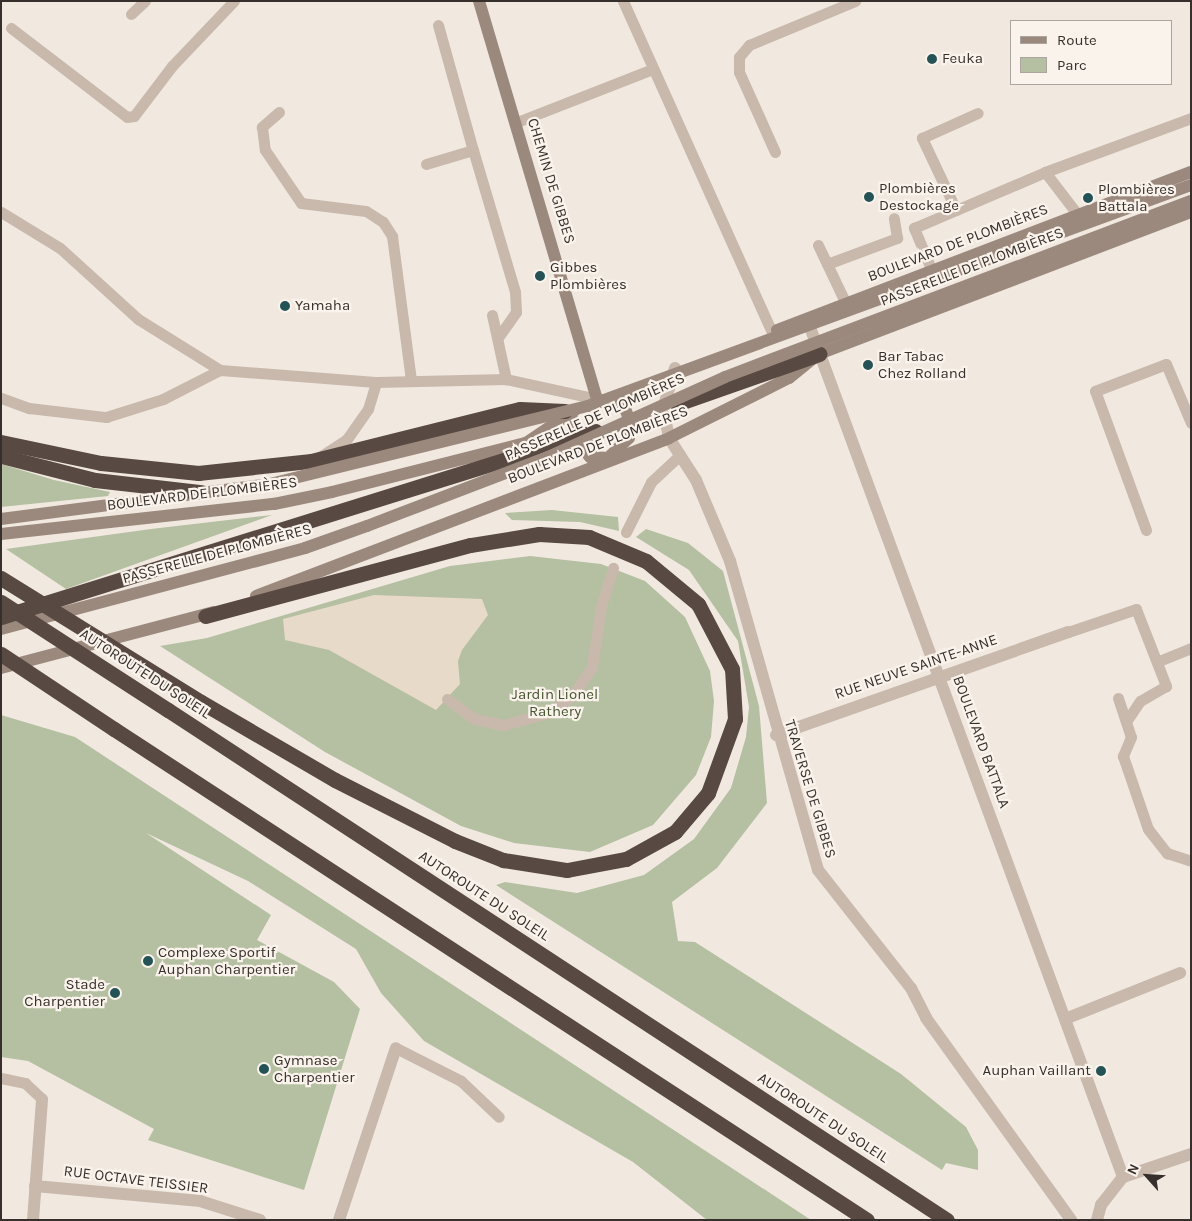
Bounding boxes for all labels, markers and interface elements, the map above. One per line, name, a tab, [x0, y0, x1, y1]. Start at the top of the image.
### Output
legend	[1010, 20, 1172, 85]
text: Route	[1057, 31, 1097, 49]
place label: Feuka	[942, 50, 983, 68]
marker: Feuka	[926, 53, 938, 65]
text: Parc	[1057, 56, 1087, 74]
street label: CHEMIN DE GIBBES	[523, 116, 579, 246]
place label: Plombières Destockage	[879, 179, 959, 214]
place label: Plombières Battala	[1098, 180, 1175, 215]
marker: Plombières Destockage	[863, 191, 875, 203]
marker: Plombières Battala	[1082, 192, 1094, 204]
street label: BOULEVARD DE PLOMBIÈRES	[865, 200, 1051, 286]
street label: PASSERELLE DE PLOMBIÈRES	[878, 224, 1066, 310]
place label: Gibbes Plombières	[550, 258, 627, 293]
marker: Gibbes Plombières	[534, 270, 546, 282]
place label: Yamaha	[295, 297, 350, 315]
marker: Yamaha	[279, 300, 291, 312]
place label: Bar Tabac Chez Rolland	[878, 347, 967, 382]
marker: Bar Tabac Chez Rolland	[862, 359, 874, 371]
street label: PASSERELLE DE PLOMBIÈRES	[502, 369, 688, 465]
street label: BOULEVARD DE PLOMBIÈRES	[505, 402, 691, 488]
street label: BOULEVARD DE PLOMBIÈRES	[106, 473, 298, 515]
street label: PASSERELLE DE PLOMBIÈRES	[121, 520, 313, 588]
street label: AUTOROUTE DU SOLEIL	[76, 625, 214, 723]
street label: RUE NEUVE SAINTE-ANNE	[832, 631, 1000, 703]
street label: BOULEVARD BATTALA	[949, 673, 1013, 811]
park label: Jardin Lionel Rathery	[512, 685, 598, 720]
street label: TRAVERSE DE GIBBES	[780, 718, 840, 860]
street label: AUTOROUTE DU SOLEIL	[415, 847, 553, 945]
place label: Complexe Sportif Auphan Charpentier	[158, 943, 295, 978]
marker: Complexe Sportif Auphan Charpentier	[142, 955, 154, 967]
place label: Stade Charpentier	[24, 975, 105, 1010]
marker: Stade Charpentier	[109, 987, 121, 999]
place label: Gymnase Charpentier	[274, 1051, 355, 1086]
place label: Auphan Vaillant	[983, 1062, 1091, 1080]
marker: Gymnase Charpentier	[258, 1063, 270, 1075]
marker: Auphan Vaillant	[1095, 1065, 1107, 1077]
street label: AUTOROUTE DU SOLEIL	[754, 1069, 892, 1167]
north arrow	[1122, 1151, 1172, 1201]
text: N	[1123, 1161, 1143, 1177]
street label: RUE OCTAVE TEISSIER	[63, 1162, 209, 1198]

